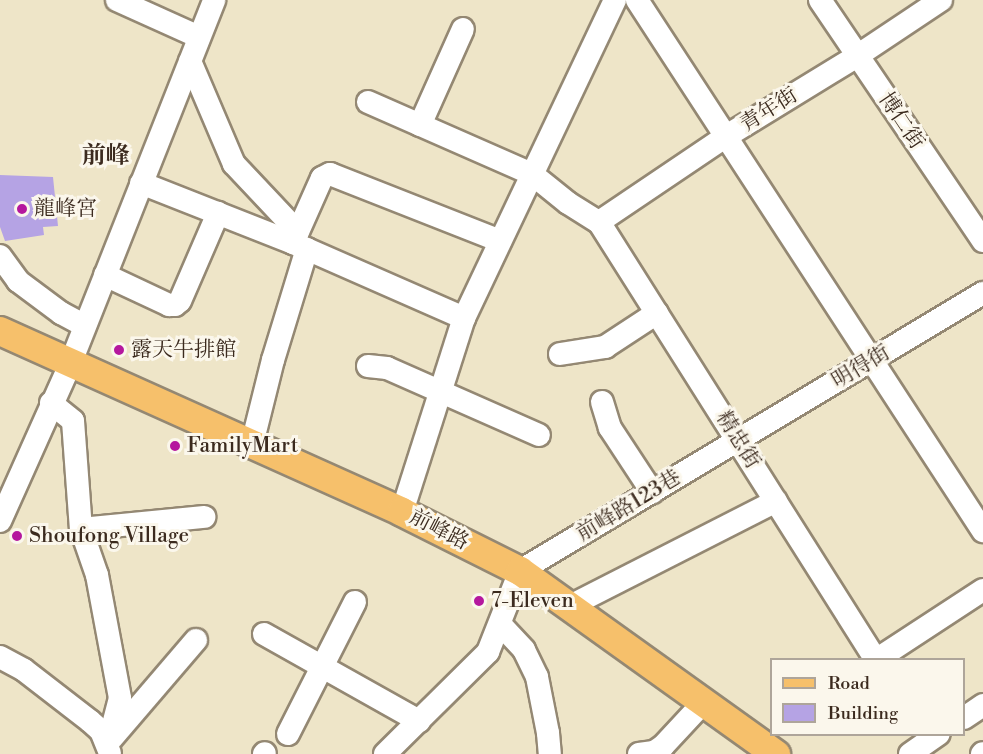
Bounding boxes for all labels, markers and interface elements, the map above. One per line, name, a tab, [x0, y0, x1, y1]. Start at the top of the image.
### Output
street label: 青年街	[736, 83, 802, 137]
street label: 博仁街	[873, 88, 929, 154]
district label: 前峰	[82, 143, 130, 171]
place label: 龍峰宮	[34, 196, 97, 222]
marker: 龍峰宮	[15, 202, 29, 216]
place label: 露天牛排館	[131, 337, 236, 363]
street label: 明得街	[828, 340, 894, 394]
marker: 露天牛排館	[112, 343, 126, 357]
street label: 精忠街	[711, 407, 765, 473]
place label: FamilyMart	[187, 433, 298, 459]
marker: FamilyMart	[168, 439, 182, 453]
street label: 前峰路123巷	[572, 465, 686, 547]
street label: 前峰路	[405, 504, 473, 556]
place label: Shoufong Village	[29, 523, 189, 549]
marker: Shoufong Village	[10, 529, 24, 543]
place label: 7-Eleven	[491, 588, 574, 614]
marker: 7-Eleven	[472, 594, 486, 608]
legend	[770, 658, 965, 736]
text: Road	[828, 672, 870, 695]
text: Building	[828, 702, 898, 725]

